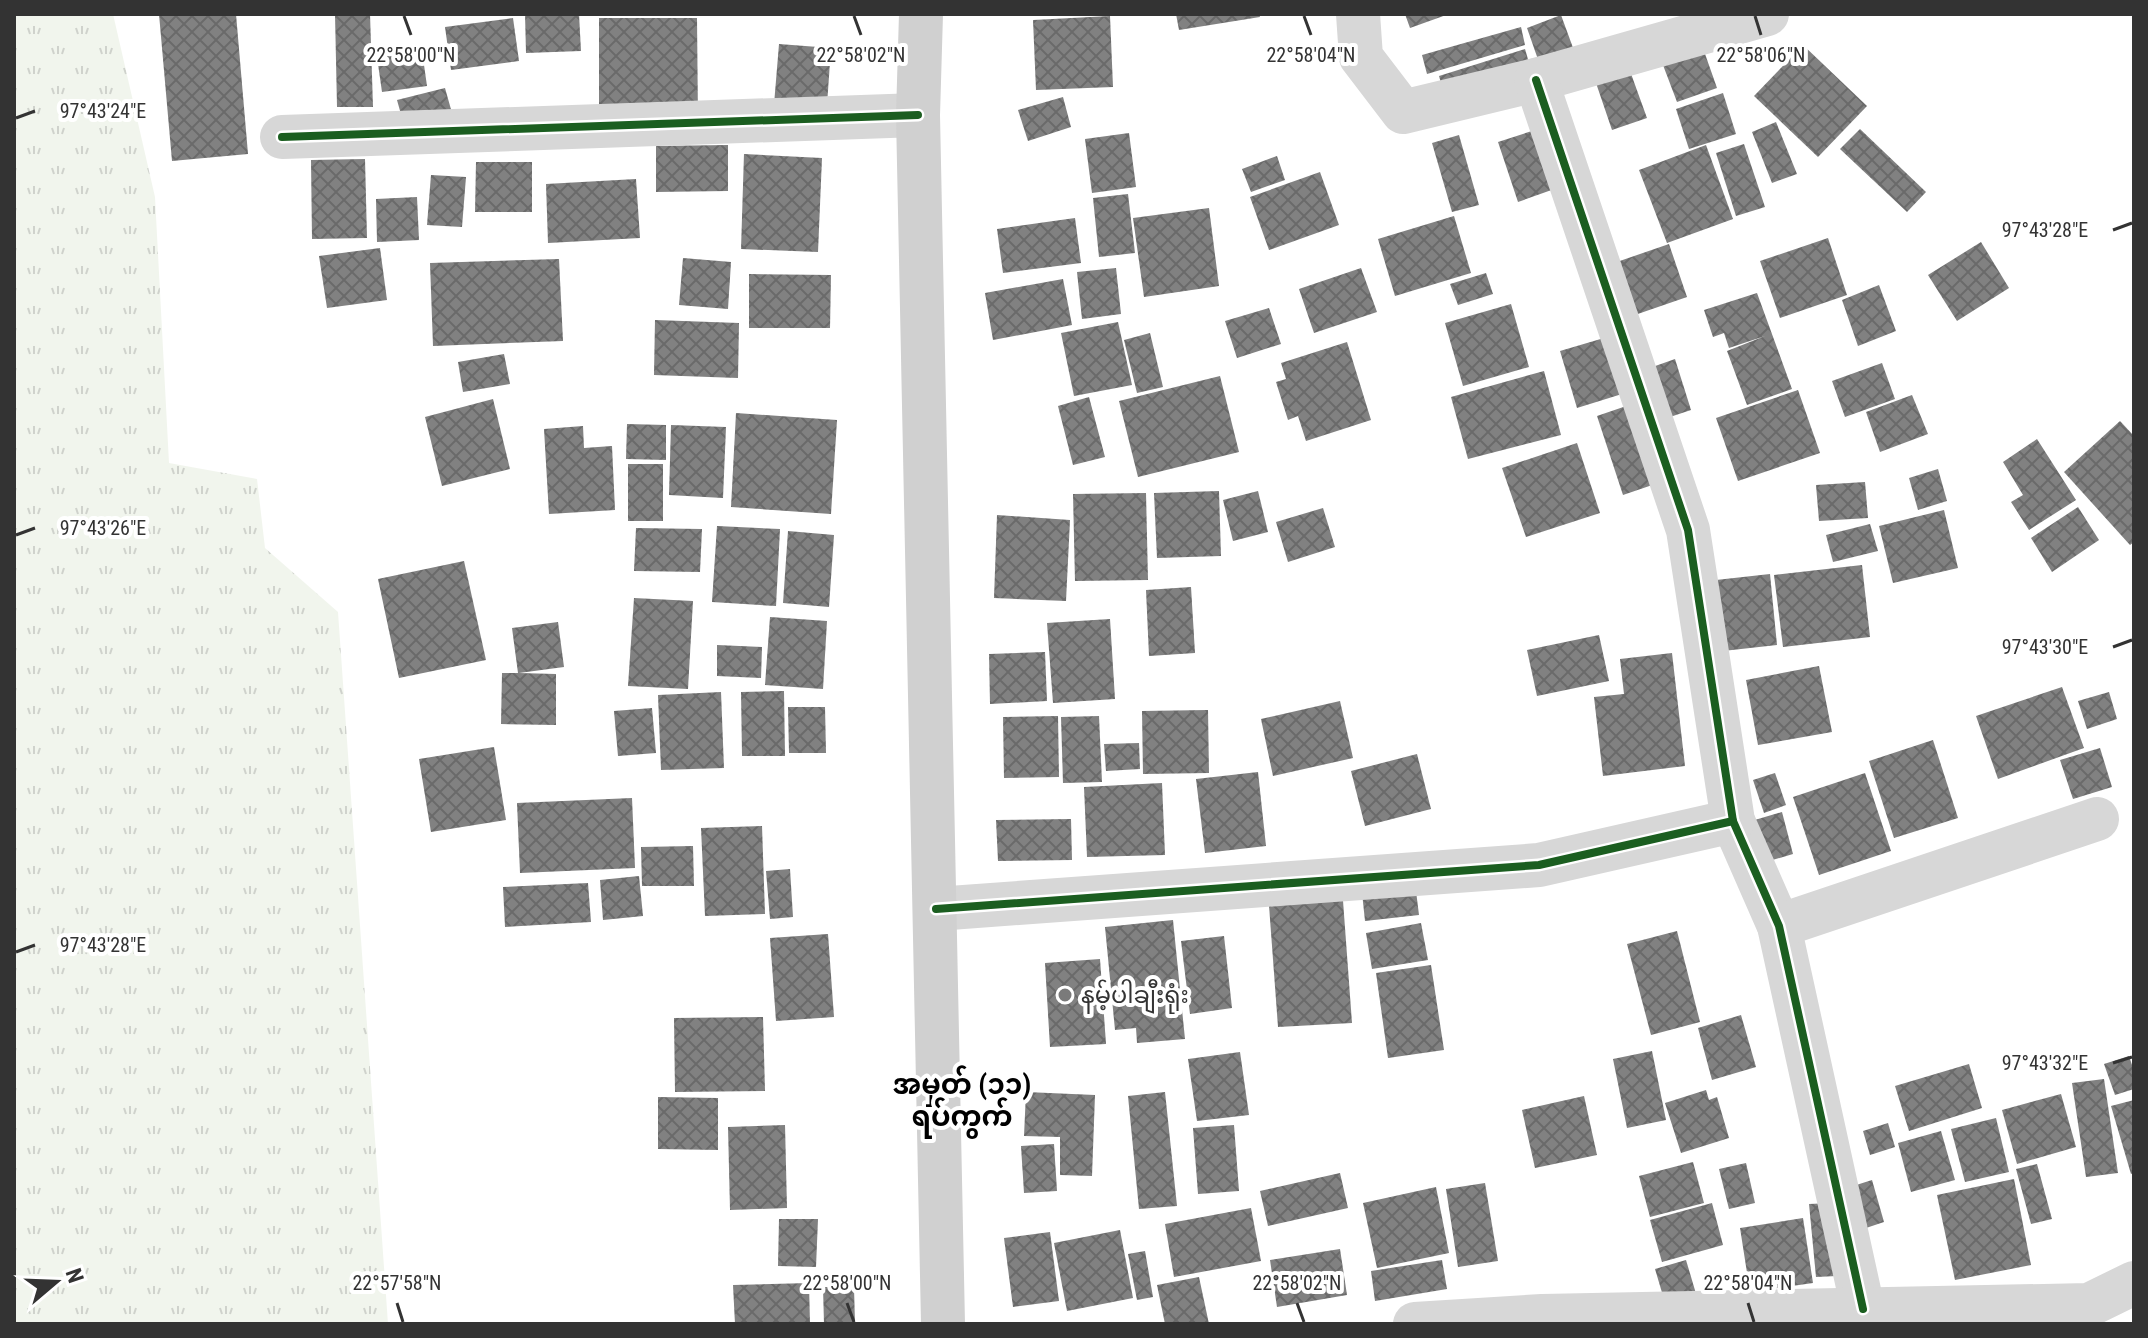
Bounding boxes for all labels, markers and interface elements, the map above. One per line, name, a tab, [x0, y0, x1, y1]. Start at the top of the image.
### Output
text: 22°58'00"N	[366, 43, 456, 67]
text: 22°58'02"N	[816, 43, 906, 67]
text: 22°58'04"N	[1266, 43, 1356, 67]
text: 22°58'06"N	[1716, 43, 1806, 67]
text: 97°43'24"E	[60, 99, 146, 123]
text: 97°43'28"E	[2002, 218, 2088, 242]
text: 97°43'26"E	[60, 516, 146, 540]
text: 97°43'30"E	[2002, 635, 2088, 659]
text: 97°43'28"E	[60, 933, 146, 957]
place label: နမ့်ပါချီးရုံး	[1081, 979, 1189, 1014]
marker: နမ့်ပါချီးရုံး	[1056, 986, 1074, 1004]
text: 97°43'32"E	[2002, 1051, 2088, 1075]
district label: အမှတ် (၁၁) ရပ်ကွက်	[893, 1065, 1031, 1139]
north arrow	[16, 1242, 96, 1322]
text: N	[60, 1265, 88, 1286]
text: 22°57'58"N	[352, 1271, 442, 1295]
text: 22°58'00"N	[802, 1271, 892, 1295]
text: 22°58'02"N	[1252, 1271, 1342, 1295]
text: 22°58'04"N	[1703, 1271, 1793, 1295]

